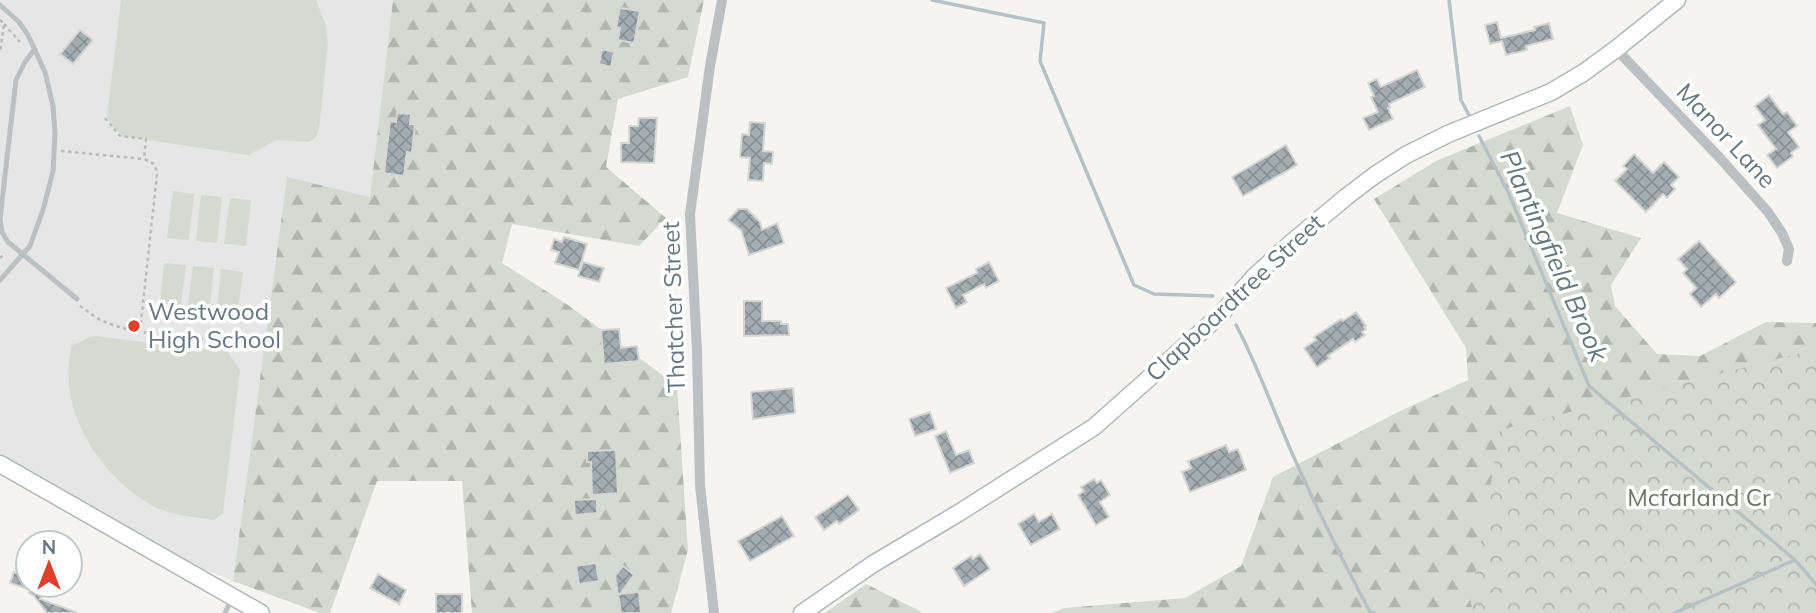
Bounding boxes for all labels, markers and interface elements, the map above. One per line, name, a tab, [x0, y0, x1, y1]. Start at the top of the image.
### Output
street label: Manor Lane	[1671, 77, 1783, 194]
water label: Plantingfield Brook	[1493, 145, 1616, 367]
street label: Clapboardtree Street	[1139, 207, 1329, 387]
street label: Thatcher Street	[655, 221, 691, 393]
place label: Westwood High School	[148, 296, 281, 354]
marker: Westwood High School	[126, 318, 142, 334]
park label: Mcfarland Cr	[1627, 482, 1771, 512]
north arrow	[14, 529, 84, 599]
text: N	[42, 535, 56, 559]

